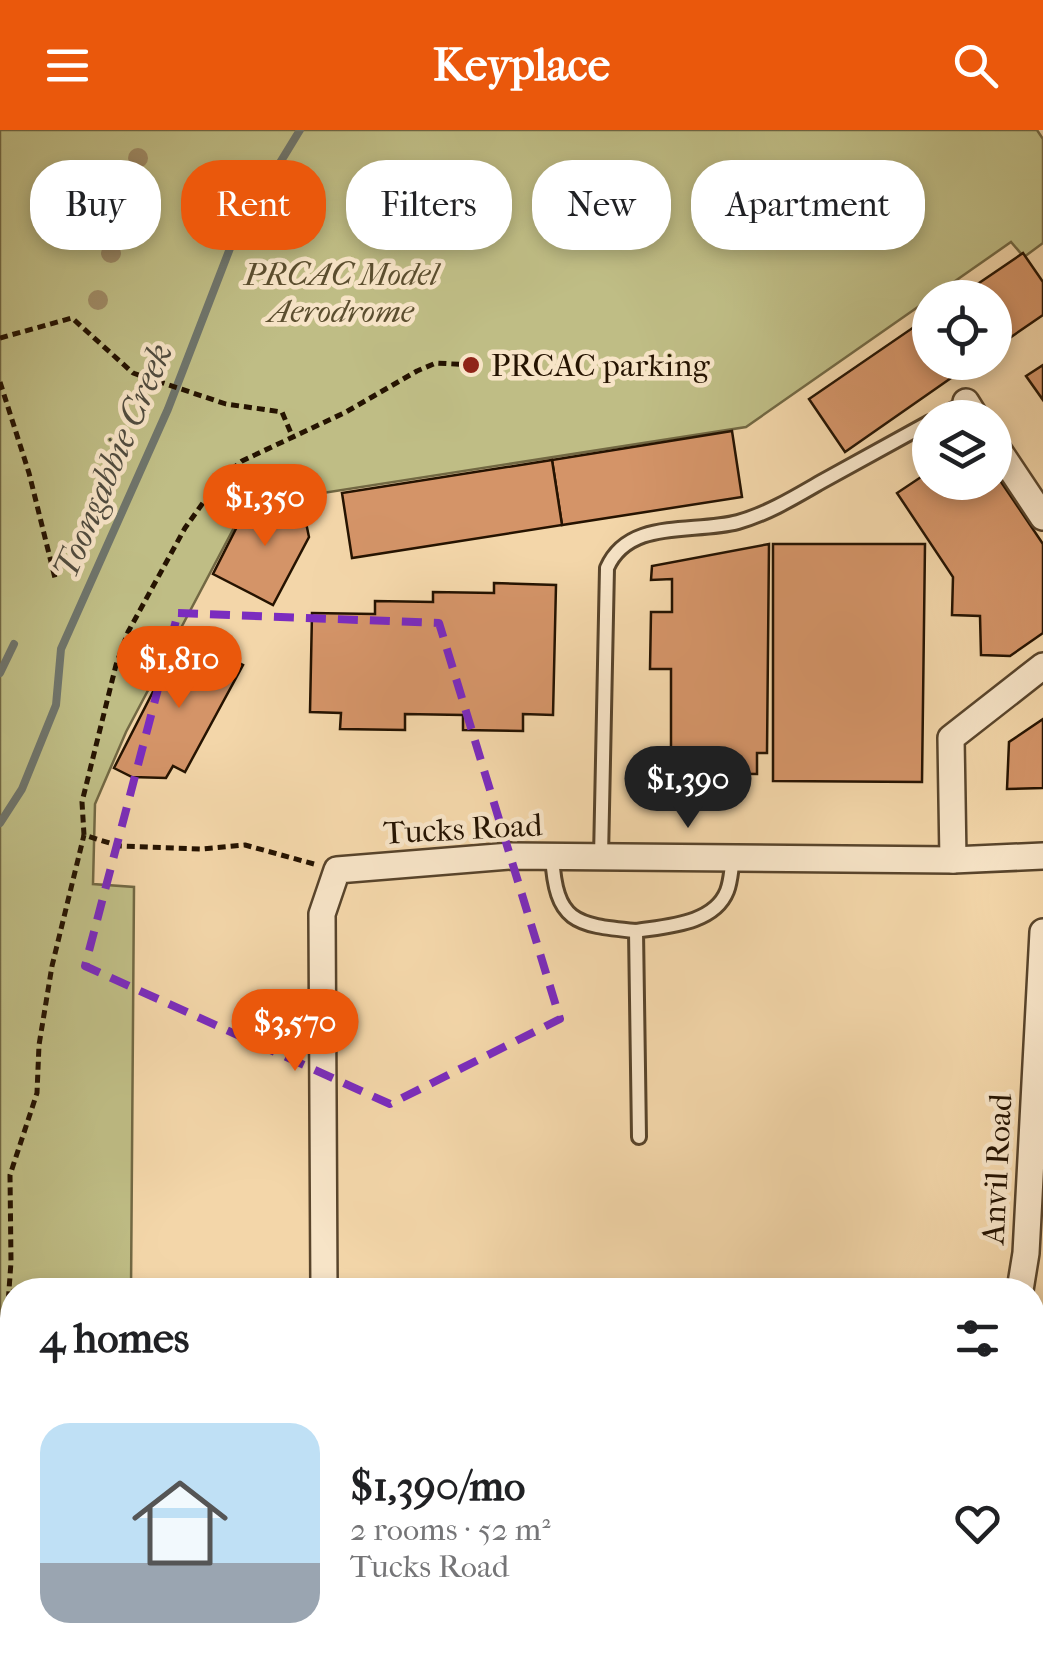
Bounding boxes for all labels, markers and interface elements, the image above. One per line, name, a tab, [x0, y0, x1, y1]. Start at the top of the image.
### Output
icon: menu	[40, 38, 95, 93]
icon: search	[948, 38, 1003, 93]
text: Keyplace	[433, 39, 610, 92]
chip: Buy	[30, 160, 161, 250]
chip: Rent	[181, 160, 326, 250]
chip: Filters	[346, 160, 512, 250]
chip: New	[532, 160, 671, 250]
chip: Apartment	[691, 160, 925, 250]
park label: PRCAC Model Aerodrome	[242, 256, 441, 330]
map controls	[912, 280, 1012, 500]
button: locate	[912, 280, 1012, 380]
water label: Toongabbie Creek	[45, 337, 181, 585]
place label: PRCAC parking	[491, 347, 711, 384]
marker: PRCAC parking	[460, 354, 482, 376]
button: layers	[912, 400, 1012, 500]
pin: $1,350	[184, 464, 346, 549]
text: $1,350	[225, 478, 305, 515]
pin: $1,810	[98, 626, 260, 711]
text: $1,810	[139, 640, 219, 677]
pin: $1,390	[607, 746, 769, 831]
text: $1,390	[646, 760, 730, 797]
street label: Tucks Road	[383, 806, 544, 852]
pin: $3,570	[214, 989, 376, 1074]
text: $3,570	[254, 1003, 336, 1040]
street label: Anvil Road	[974, 1092, 1019, 1247]
icon: filters	[950, 1311, 1005, 1366]
text: 4 homes	[40, 1314, 189, 1363]
text: $1,390/mo	[350, 1462, 525, 1511]
icon: home	[120, 1463, 240, 1583]
icon: heart	[950, 1496, 1005, 1551]
text: 2 rooms · 52 m²	[350, 1511, 550, 1548]
text: Tucks Road	[350, 1548, 509, 1585]

